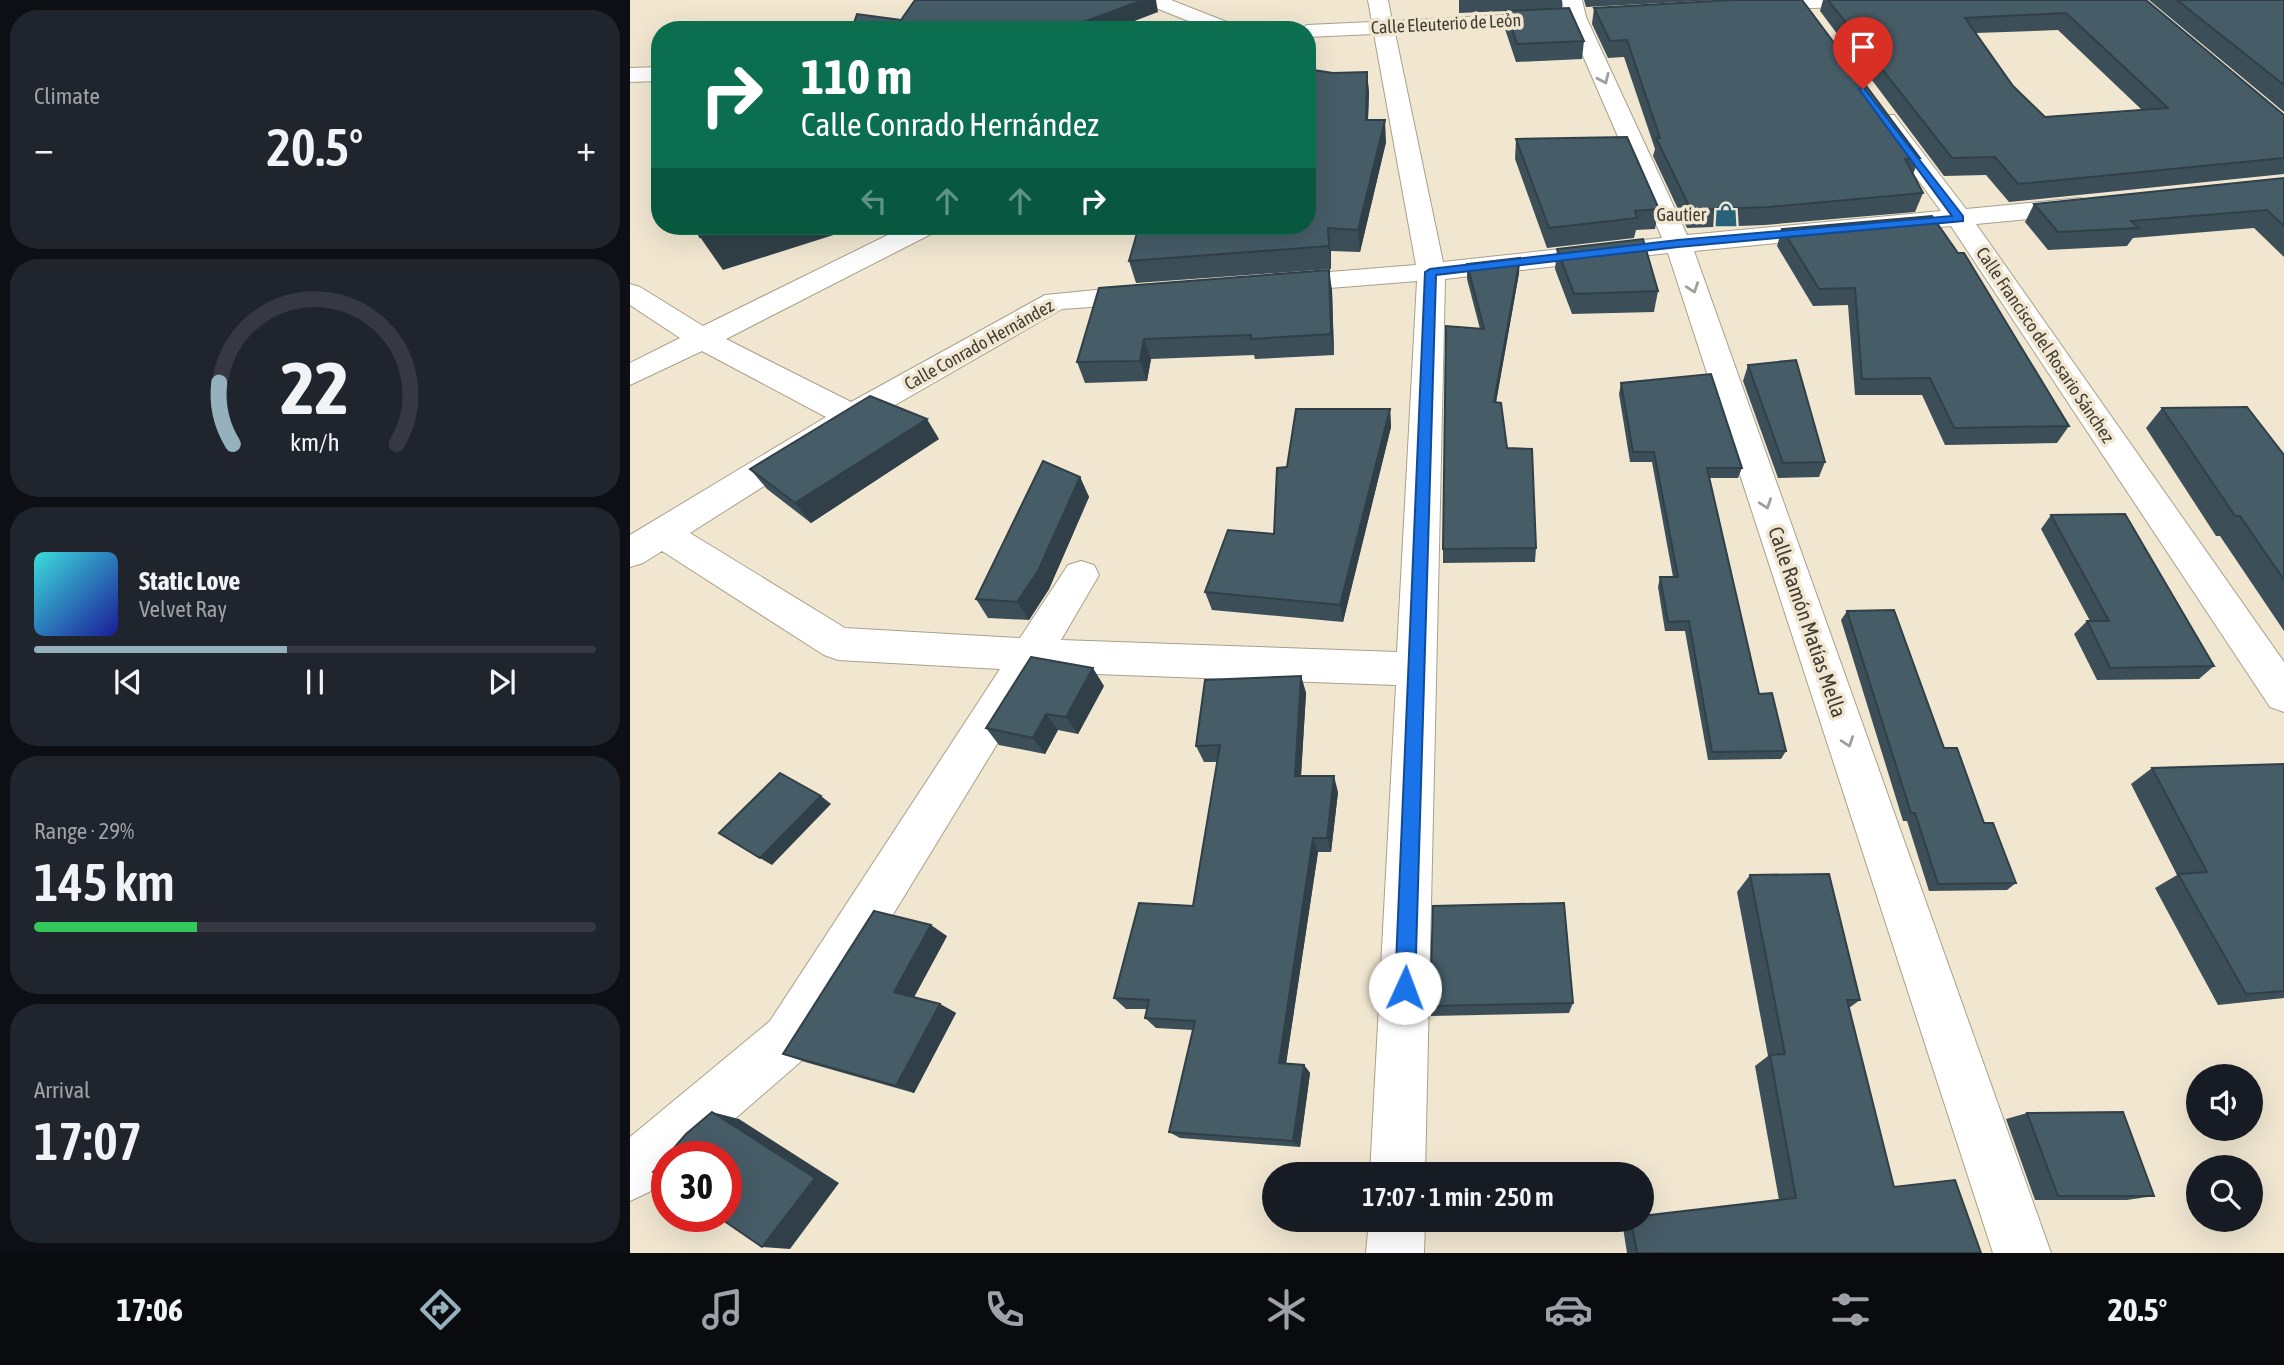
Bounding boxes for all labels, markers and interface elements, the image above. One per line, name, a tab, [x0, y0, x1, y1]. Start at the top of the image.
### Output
street label: Calle Eleuterio de León	[1370, 9, 1522, 38]
pin	[1833, 17, 1893, 89]
icon: arrive	[1844, 28, 1882, 66]
text: 110 m	[801, 48, 912, 104]
icon: right	[686, 49, 777, 140]
one-way arrow	[1596, 72, 1610, 84]
text: Climate	[34, 83, 100, 109]
text: Calle Conrado Hernández	[801, 106, 1099, 143]
text: 20.5°	[267, 117, 363, 177]
text: −	[34, 126, 54, 169]
text: +	[576, 126, 596, 169]
icon: left	[855, 182, 893, 220]
icon: ahead	[928, 182, 966, 220]
icon: ahead	[1001, 182, 1039, 220]
icon: right	[1074, 182, 1112, 220]
shop icon: Gautier	[1712, 201, 1740, 229]
place label: Gautier	[1657, 204, 1707, 225]
street label: Calle Francisco del Rosario Sánchez	[1972, 243, 2119, 447]
one-way arrow	[1685, 282, 1699, 294]
street label: Calle Conrado Hernández	[900, 295, 1058, 394]
text: 22	[281, 346, 349, 429]
text: km/h	[290, 428, 340, 456]
one-way arrow	[1758, 497, 1772, 509]
street label: Calle Ramón Matías Mella	[1764, 523, 1852, 720]
text: Static Love	[139, 566, 240, 596]
text: Velvet Ray	[139, 596, 227, 622]
icon: previous	[109, 663, 147, 701]
icon: pause	[296, 663, 334, 701]
icon: next	[483, 663, 521, 701]
one-way arrow	[1839, 736, 1854, 748]
text: Range · 29%	[34, 818, 134, 844]
text: 145 km	[34, 852, 175, 912]
position arrow	[1368, 951, 1442, 1025]
map controls	[2186, 1064, 2263, 1232]
button: sound	[2186, 1064, 2263, 1141]
text: Arrival	[34, 1077, 90, 1103]
text: 17:07	[34, 1111, 142, 1171]
speed limit sign: 30	[651, 1141, 742, 1232]
button: search	[2186, 1155, 2263, 1232]
text: 17:07 · 1 min · 250 m	[1362, 1182, 1554, 1212]
icon: directions	[416, 1285, 465, 1334]
icon: music	[698, 1285, 747, 1334]
icon: phone	[980, 1285, 1029, 1334]
icon: climate	[1262, 1285, 1311, 1334]
icon: car	[1544, 1285, 1593, 1334]
icon: filters	[1826, 1285, 1875, 1334]
text: 17:06	[116, 1291, 183, 1328]
text: 20.5°	[2108, 1291, 2167, 1328]

